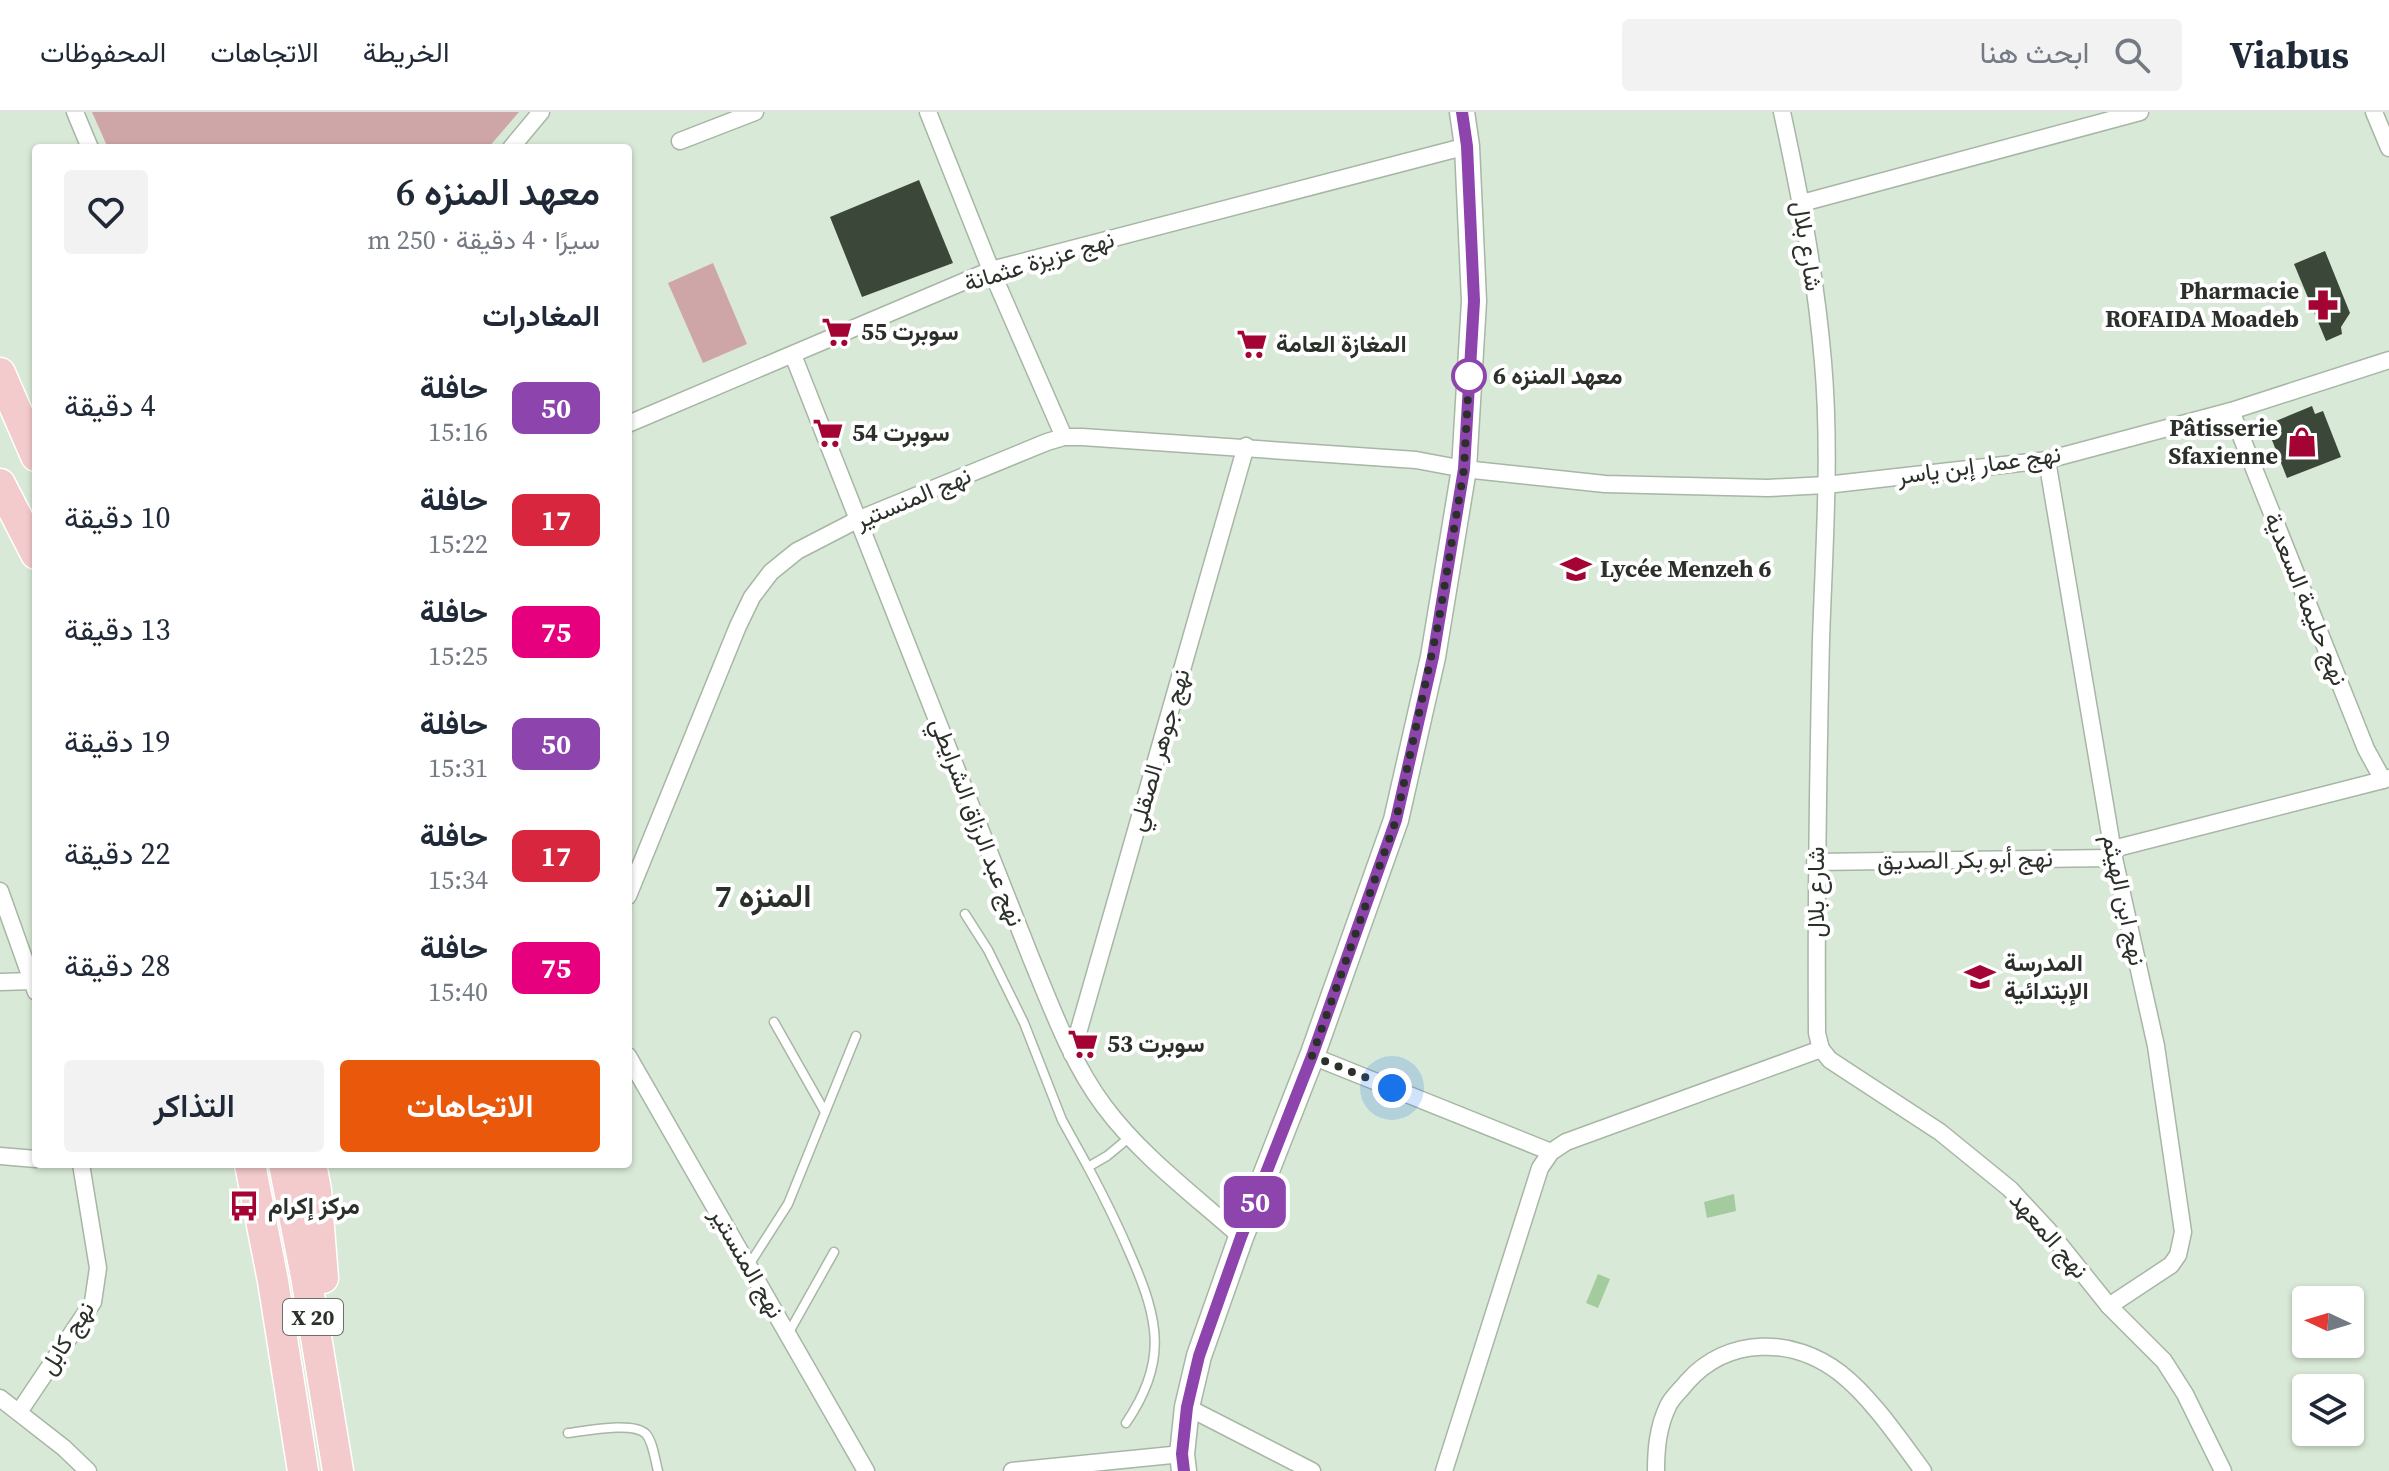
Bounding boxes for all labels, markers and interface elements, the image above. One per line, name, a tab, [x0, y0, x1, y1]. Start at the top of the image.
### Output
search box	[1622, 19, 2182, 91]
text: Viabus	[2230, 29, 2349, 81]
text: ابحث هنا	[1980, 32, 2090, 73]
text: المحفوظات	[40, 33, 166, 71]
text: الاتجاهات	[210, 33, 319, 71]
text: الخريطة	[363, 33, 449, 71]
icon: search	[2110, 33, 2154, 77]
text: معهد المنزه 6	[396, 166, 600, 218]
button: heart	[64, 170, 148, 254]
street label: شارع بلال	[1784, 199, 1831, 293]
text: سيرًا · 4 دقيقة · 250 m	[367, 222, 600, 258]
street label: نهج عزيزة عثمانة	[960, 222, 1118, 300]
place label: Pharmacie ROFAIDA Moadeb	[2105, 274, 2299, 335]
pharmacy icon: Pharmacie ROFAIDA Moadeb	[2306, 288, 2340, 322]
text: المغادرات	[482, 295, 600, 336]
supermarket icon: سوبرت 55	[820, 315, 854, 349]
place label: سوبرت 55	[861, 315, 959, 348]
supermarket icon: المغازة العامة	[1235, 327, 1269, 361]
place label: المغازة العامة	[1276, 327, 1407, 360]
marker: معهد المنزه 6	[1452, 359, 1486, 393]
place label: معهد المنزه 6	[1493, 359, 1623, 392]
text: حافلة	[420, 367, 488, 408]
text: 4 دقيقة	[64, 385, 155, 426]
text: 50	[541, 389, 571, 427]
place label: Pâtisserie Sfaxienne	[2168, 411, 2278, 472]
text: 15:16	[428, 414, 488, 450]
supermarket icon: سوبرت 54	[811, 416, 845, 450]
place label: سوبرت 54	[852, 416, 950, 449]
shop icon: Pâtisserie Sfaxienne	[2285, 425, 2319, 459]
street label: نهج عمار إبن ياسر	[1894, 437, 2063, 493]
street label: نهج المنستير	[849, 458, 976, 538]
text: حافلة	[420, 479, 488, 520]
text: 10 دقيقة	[64, 497, 170, 538]
text: 17	[541, 501, 571, 539]
street label: نهج حليمة السعدية	[2256, 507, 2356, 691]
text: 15:22	[428, 526, 488, 562]
school or university icon: Lycée Menzeh 6	[1559, 552, 1593, 586]
place label: Lycée Menzeh 6	[1600, 552, 1772, 585]
text: حافلة	[420, 591, 488, 632]
text: 13 دقيقة	[64, 609, 170, 650]
text: 75	[541, 613, 571, 651]
text: 15:25	[428, 638, 488, 674]
street label: نهج جوهر الصقلي	[1120, 665, 1200, 836]
text: حافلة	[420, 703, 488, 744]
street label: نهج عبد الرزاق الشرايطي	[920, 713, 1032, 932]
text: 19 دقيقة	[64, 721, 170, 762]
text: 50	[541, 725, 571, 763]
text: 15:31	[428, 750, 488, 786]
text: حافلة	[420, 815, 488, 856]
street label: نهج ابن الهيثم	[2094, 831, 2154, 969]
text: 22 دقيقة	[64, 833, 170, 874]
text: 17	[541, 837, 571, 875]
street label: نهج أبو بكر الصديق	[1877, 841, 2053, 879]
street label: شارع بلال	[1799, 847, 1832, 937]
text: 15:34	[428, 862, 488, 898]
district label: المنزه 7	[715, 874, 812, 918]
text: حافلة	[420, 927, 488, 968]
text: 28 دقيقة	[64, 945, 170, 986]
place label: المدرسة الإبتدائية	[2004, 946, 2089, 1007]
text: 75	[541, 949, 571, 987]
school or university icon: المدرسة الإبتدائية	[1963, 960, 1997, 994]
text: 15:40	[428, 974, 488, 1010]
supermarket icon: سوبرت 53	[1066, 1027, 1100, 1061]
place label: سوبرت 53	[1107, 1027, 1205, 1060]
button: التذاكر	[64, 1060, 324, 1152]
button: الاتجاهات	[340, 1060, 600, 1152]
your location	[1372, 1068, 1412, 1108]
line badge: 50	[1219, 1176, 1291, 1228]
text: 50	[1240, 1183, 1270, 1221]
street label: نهج المعهد	[2002, 1184, 2096, 1286]
bus stop icon: مركز إكرام	[227, 1189, 261, 1223]
place label: مركز إكرام	[268, 1189, 360, 1222]
street label: نهج المنستير	[701, 1200, 792, 1325]
north arrow	[2292, 1286, 2364, 1358]
map controls	[2292, 1286, 2364, 1446]
street label: نهج كابل	[31, 1295, 103, 1381]
road number: X 20	[283, 1299, 343, 1335]
button: layers	[2292, 1374, 2364, 1446]

